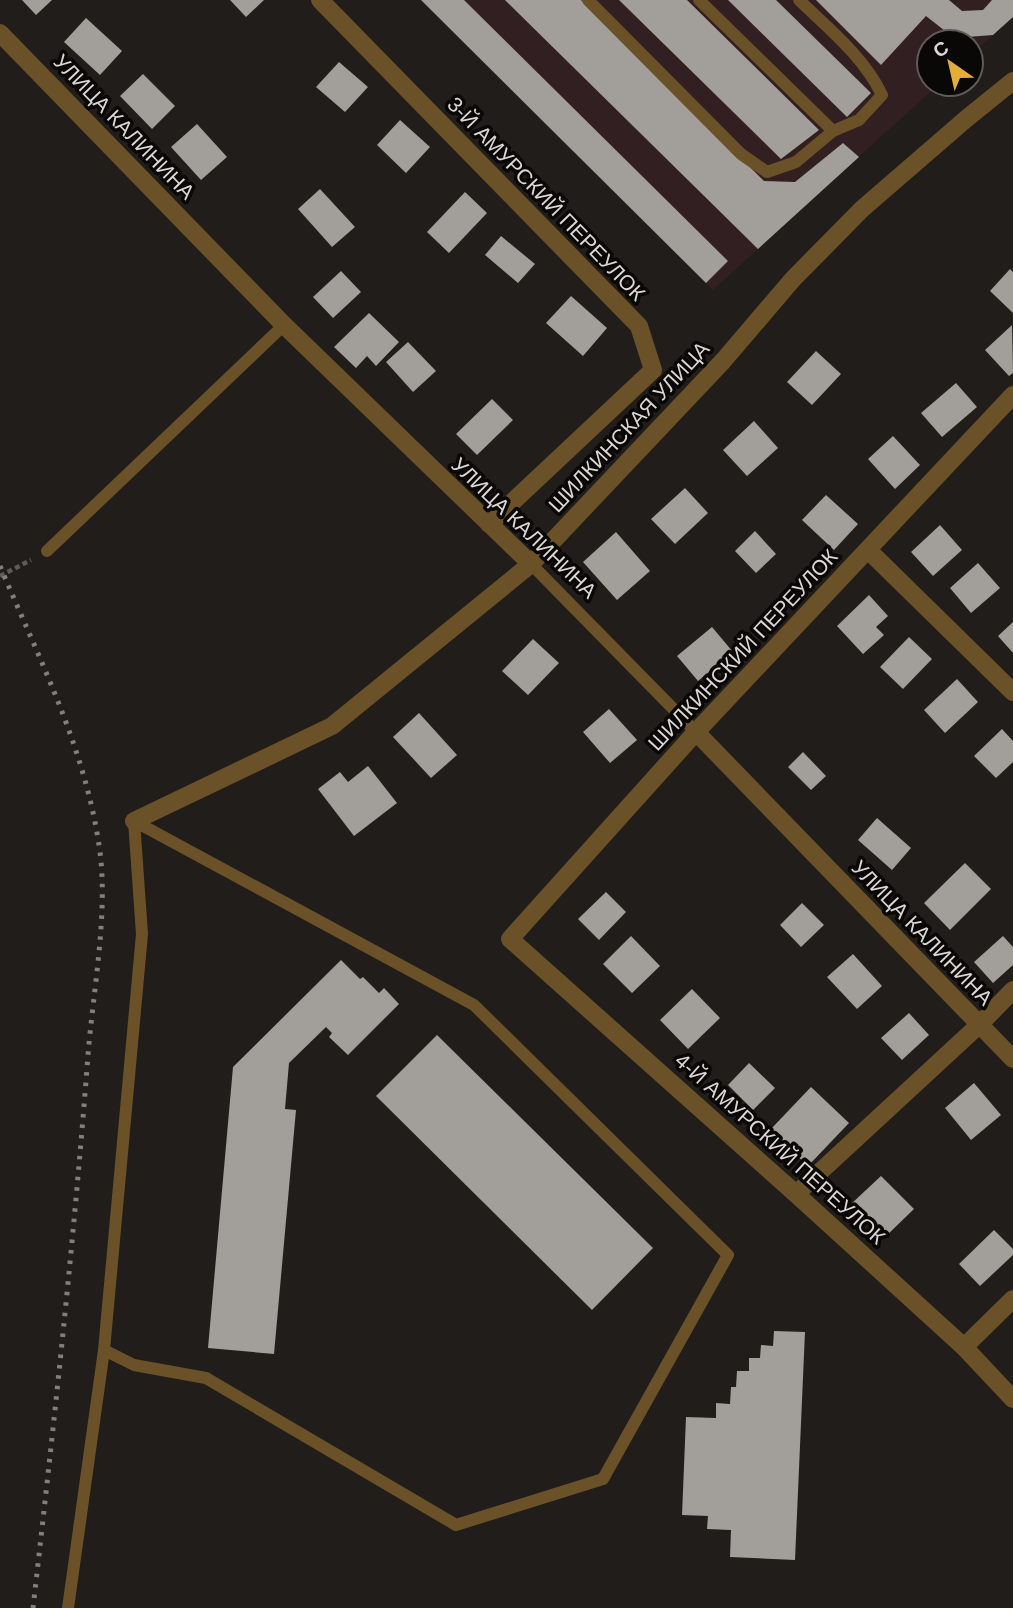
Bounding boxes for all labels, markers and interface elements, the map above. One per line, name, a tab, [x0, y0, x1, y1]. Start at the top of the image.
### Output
north arrow	[915, 28, 985, 98]
text: С	[929, 37, 953, 62]
street label: УЛИЦА КАЛИНИНА	[49, 50, 199, 204]
street label: 3-Й АМУРСКИЙ ПЕРЕУЛОК	[443, 92, 650, 306]
street label: ШИЛКИНСКАЯ УЛИЦА	[544, 337, 713, 516]
street label: УЛИЦА КАЛИНИНА	[447, 453, 601, 603]
street label: ШИЛКИНСКИЙ ПЕРЕУЛОК	[643, 544, 842, 755]
street label: УЛИЦА КАЛИНИНА	[847, 856, 997, 1010]
street label: 4-Й АМУРСКИЙ ПЕРЕУЛОК	[671, 1048, 890, 1249]

